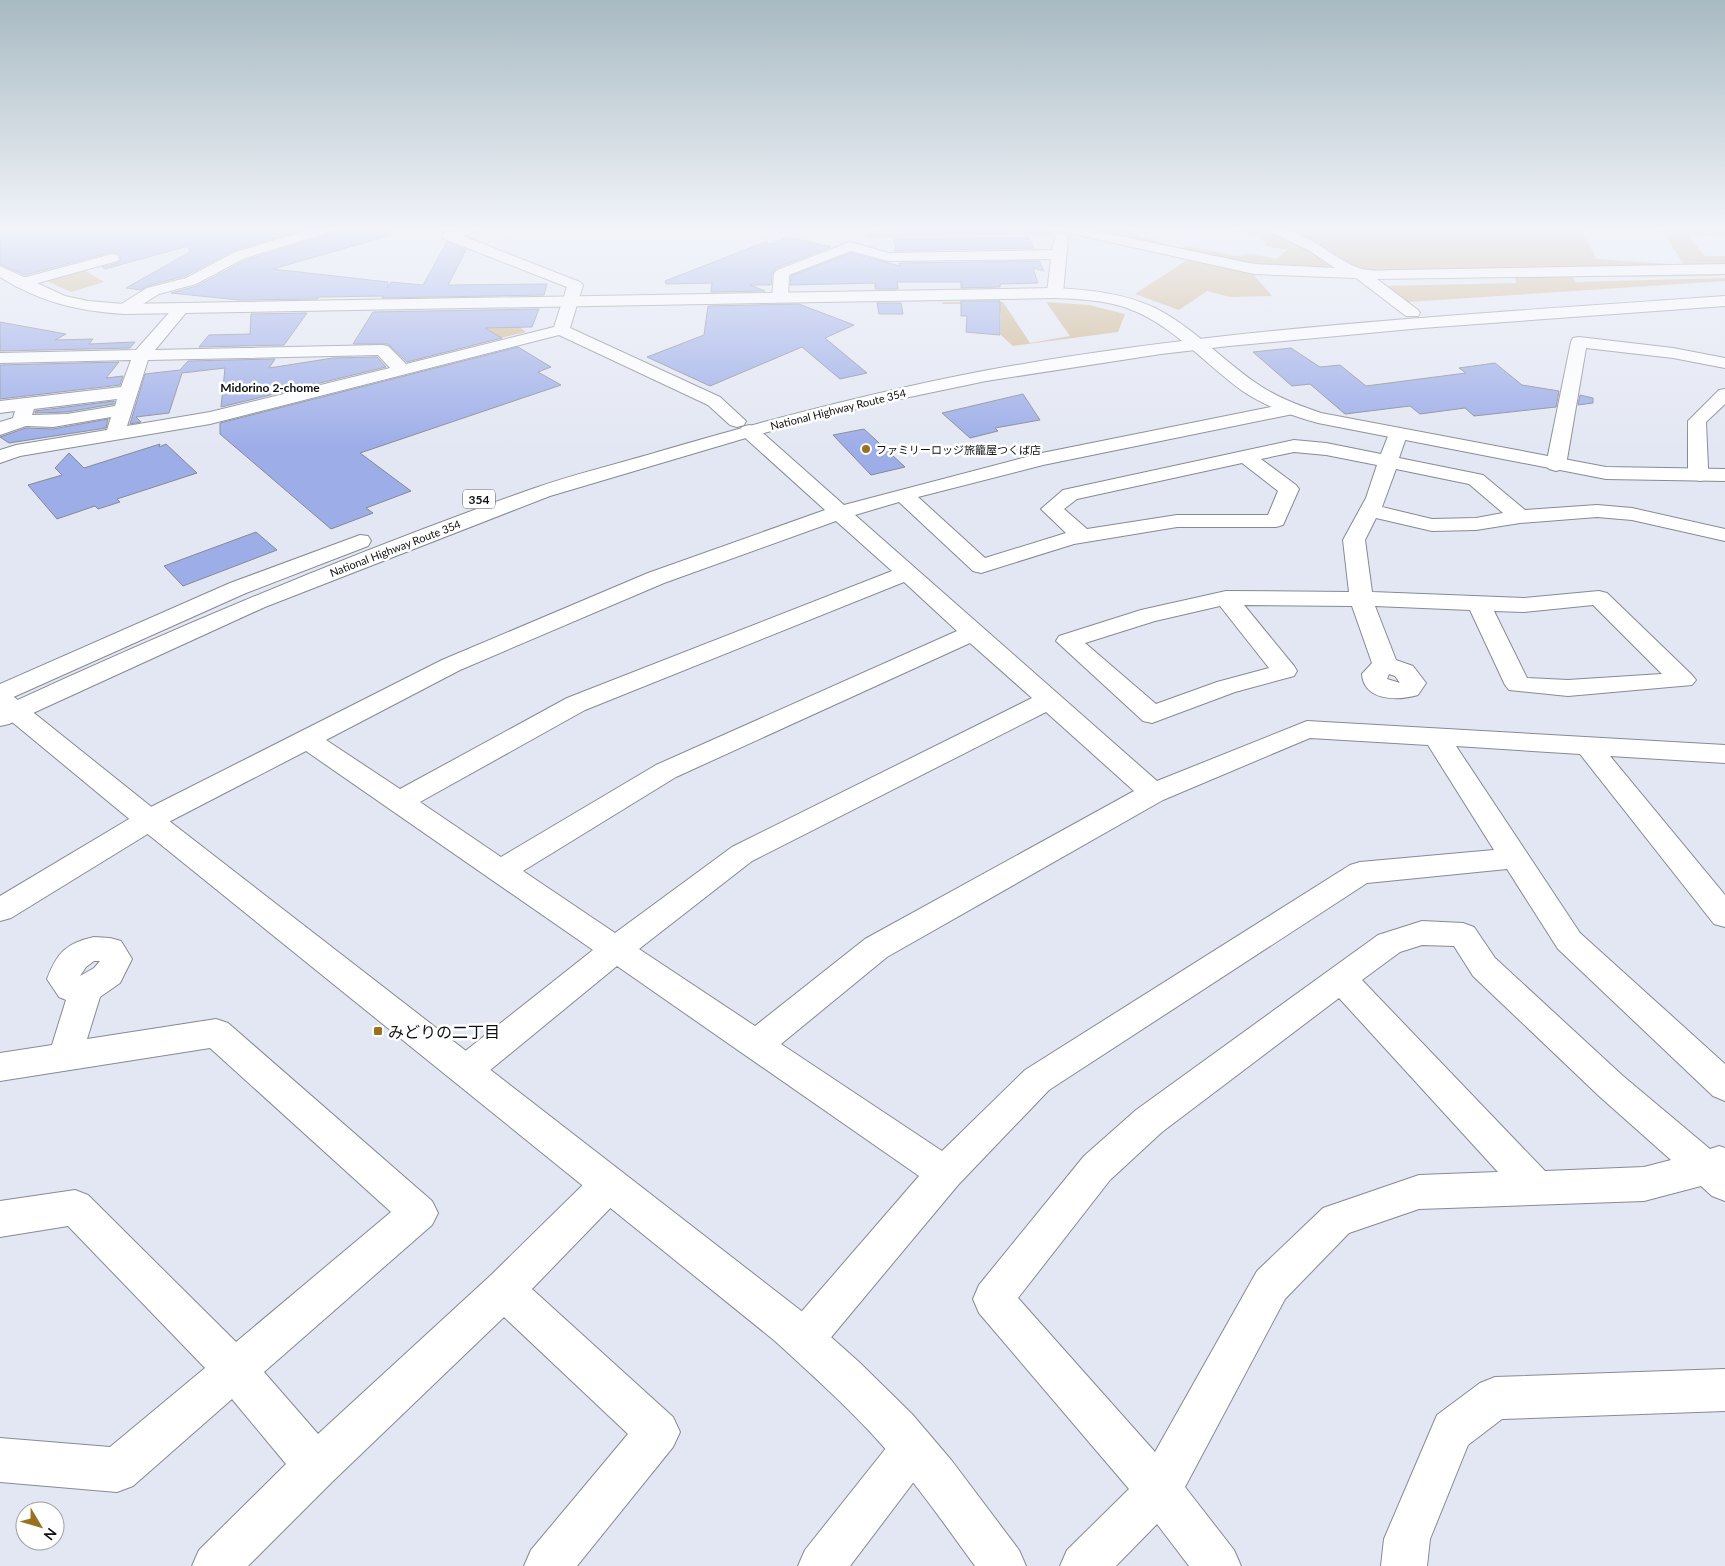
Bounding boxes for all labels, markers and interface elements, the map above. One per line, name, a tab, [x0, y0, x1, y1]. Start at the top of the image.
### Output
district label: Midorino 2-chome	[220, 380, 320, 395]
street label: National Highway Route 354	[769, 386, 908, 432]
marker: ファミリーロッジ旅籠屋つくば店	[860, 443, 872, 455]
place label: ファミリーロッジ旅籠屋つくば店	[876, 443, 1041, 456]
road number: 354	[463, 489, 495, 508]
street label: National Highway Route 354	[328, 517, 463, 579]
place label: みどりの二丁目	[388, 1022, 500, 1041]
marker: みどりの二丁目	[372, 1025, 384, 1037]
north arrow	[15, 1501, 65, 1551]
text: N	[41, 1525, 61, 1544]

